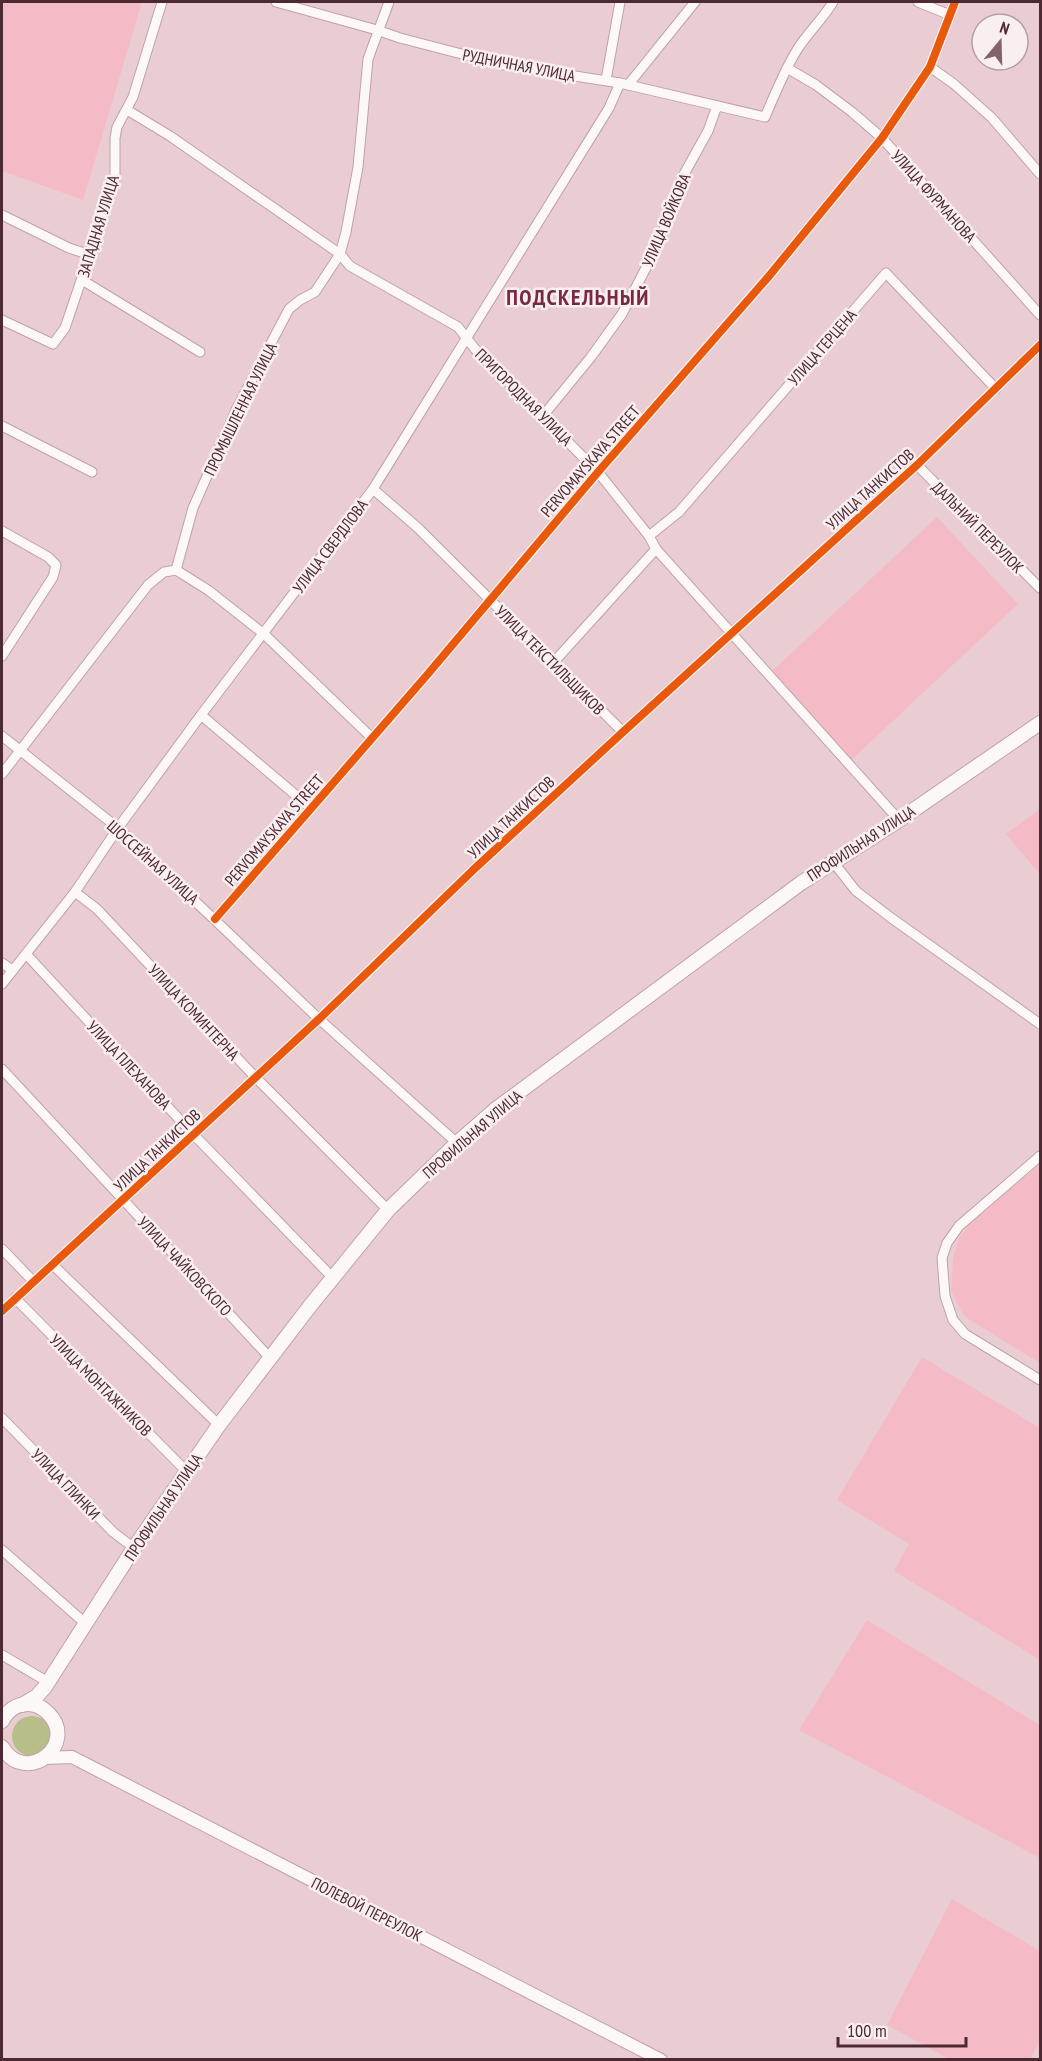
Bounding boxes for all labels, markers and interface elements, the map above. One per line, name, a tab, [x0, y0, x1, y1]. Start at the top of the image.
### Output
north arrow	[970, 12, 1030, 72]
text: N	[998, 17, 1012, 39]
street label: РУДНИЧНАЯ УЛИЦА	[461, 44, 577, 86]
street label: УЛИЦА ФУРМАНОВА	[887, 146, 981, 247]
street label: УЛИЦА ВОЙКОВА	[637, 170, 695, 270]
street label: ЗАПАДНАЯ УЛИЦА	[73, 172, 123, 279]
district label: ПОДСКЕЛЬНЫЙ	[506, 283, 650, 311]
street label: УЛИЦА ГЕРЦЕНА	[783, 304, 861, 389]
street label: ПРОМЫШЛЕННАЯ УЛИЦА	[199, 339, 281, 479]
street label: ПРИГОРОДНАЯ УЛИЦА	[471, 344, 577, 450]
street label: PERVOMAYSKAYA STREET	[536, 401, 644, 521]
street label: УЛИЦА ТАНКИСТОВ	[822, 444, 918, 534]
street label: ДАЛЬНИЙ ПЕРЕУЛОК	[928, 477, 1028, 577]
street label: УЛИЦА СВЕРДЛОВА	[288, 495, 372, 597]
street label: УЛИЦА ТЕКСТИЛЬЩИКОВ	[491, 601, 609, 719]
street label: PERVOMAYSKAYA STREET	[220, 770, 328, 890]
street label: УЛИЦА ТАНКИСТОВ	[463, 772, 559, 862]
street label: ПРОФИЛЬНАЯ УЛИЦА	[803, 800, 919, 885]
street label: ШОССЕЙНАЯ УЛИЦА	[103, 816, 203, 909]
street label: УЛИЦА КОМИНТЕРНА	[144, 960, 244, 1065]
street label: УЛИЦА ПЛЕХАНОВА	[83, 1016, 176, 1114]
street label: ПРОФИЛЬНАЯ УЛИЦА	[418, 1085, 526, 1183]
street label: УЛИЦА ТАНКИСТОВ	[109, 1105, 205, 1195]
street label: УЛИЦА ЧАЙКОВСКОГО	[134, 1212, 236, 1320]
street label: УЛИЦА МОНТАЖНИКОВ	[46, 1330, 156, 1440]
street label: УЛИЦА ГЛИНКИ	[27, 1445, 105, 1523]
street label: ПРОФИЛЬНАЯ УЛИЦА	[120, 1449, 206, 1564]
street label: ПОЛЕВОЙ ПЕРЕУЛОК	[308, 1872, 426, 1946]
scale bar	[838, 2010, 966, 2048]
text: 100 m	[847, 2019, 887, 2042]

